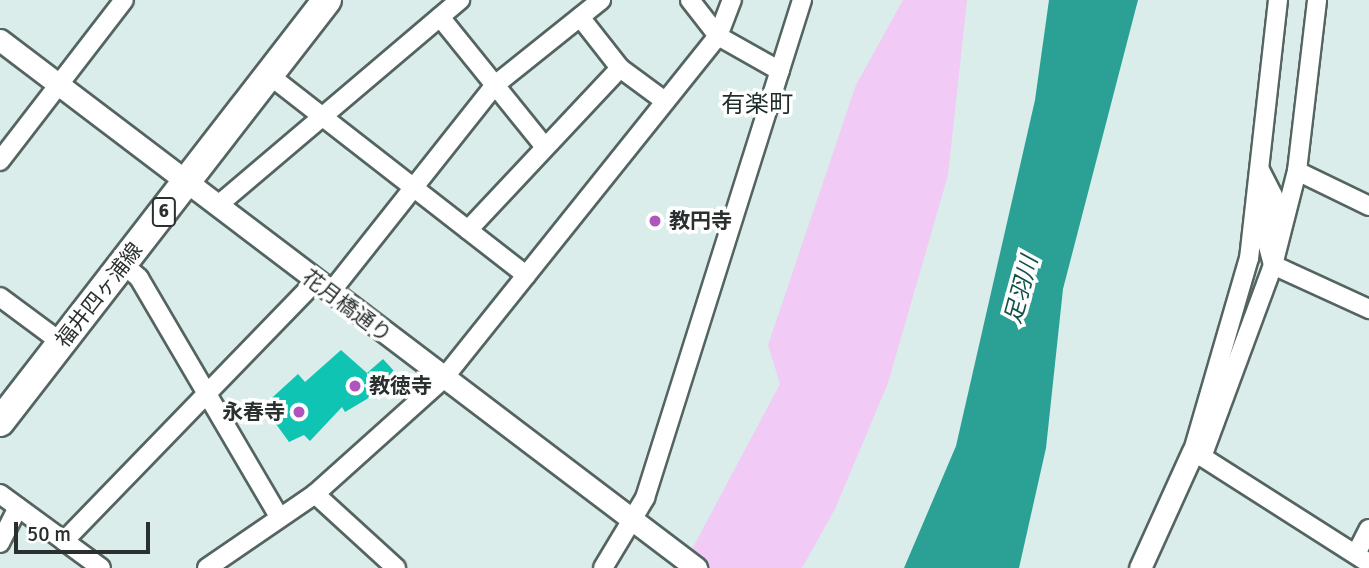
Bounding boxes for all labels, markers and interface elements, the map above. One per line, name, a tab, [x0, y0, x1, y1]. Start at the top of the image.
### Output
district label: 有楽町	[721, 91, 793, 119]
road number: 6	[152, 196, 176, 228]
place label: 教円寺	[669, 208, 732, 234]
marker: 教円寺	[647, 213, 663, 229]
street label: 福井四ヶ浦線	[50, 238, 148, 352]
water label: 足羽川	[1000, 253, 1044, 327]
street label: 花月橋通り	[297, 264, 397, 348]
place label: 教徳寺	[369, 373, 432, 399]
marker: 教徳寺	[347, 378, 363, 394]
place label: 永春寺	[222, 399, 285, 425]
marker: 永春寺	[291, 404, 307, 420]
scale bar	[18, 508, 154, 552]
text: 50 m	[27, 521, 71, 547]

